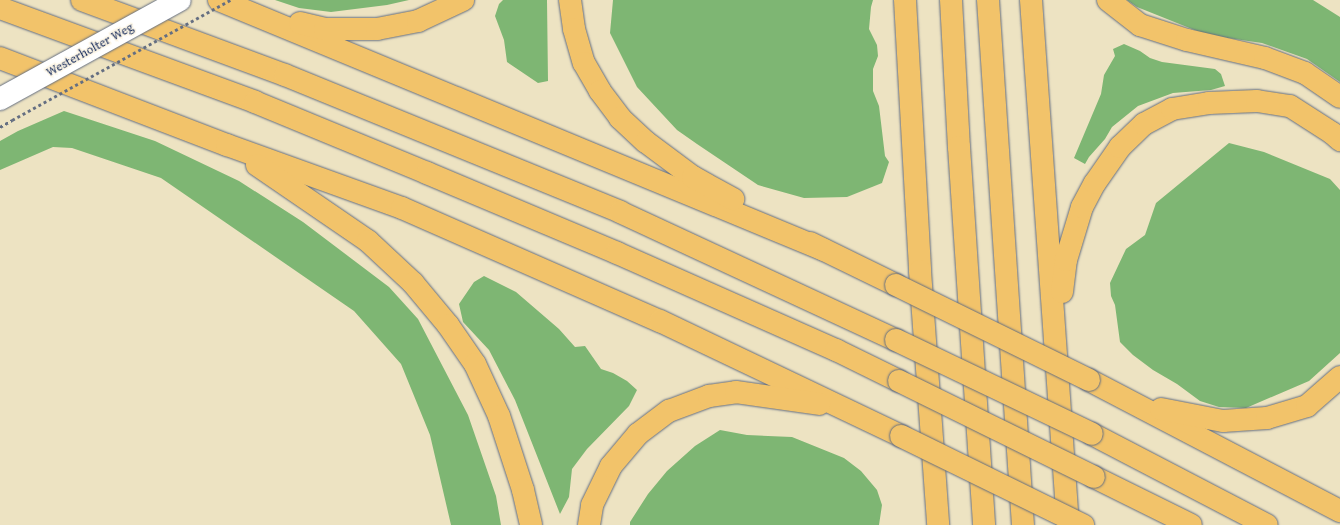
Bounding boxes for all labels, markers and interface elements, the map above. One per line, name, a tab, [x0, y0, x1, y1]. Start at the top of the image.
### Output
street label: Westerholter Weg	[44, 20, 136, 80]

